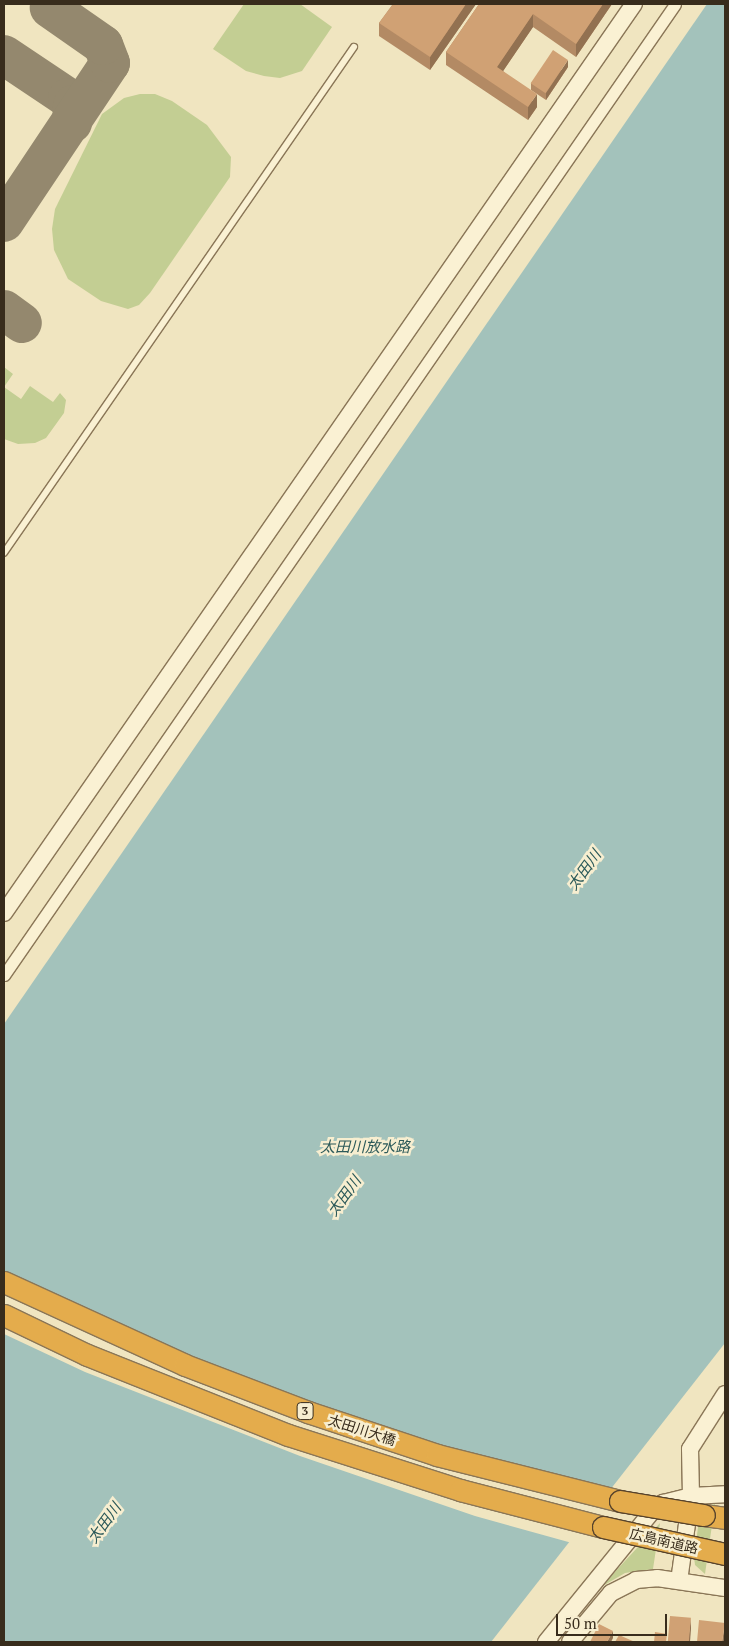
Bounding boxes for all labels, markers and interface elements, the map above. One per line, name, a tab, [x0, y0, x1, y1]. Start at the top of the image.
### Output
water label: 太田川	[563, 847, 605, 893]
water label: 太田川放水路	[320, 1138, 410, 1156]
water label: 太田川	[323, 1173, 365, 1219]
road number: 3	[296, 1402, 314, 1420]
street label: 太田川大橋	[326, 1411, 398, 1449]
water label: 太田川	[83, 1500, 125, 1546]
street label: 広島南道路	[628, 1525, 700, 1557]
scale bar	[559, 1604, 670, 1636]
text: 50 m	[564, 1613, 597, 1633]

